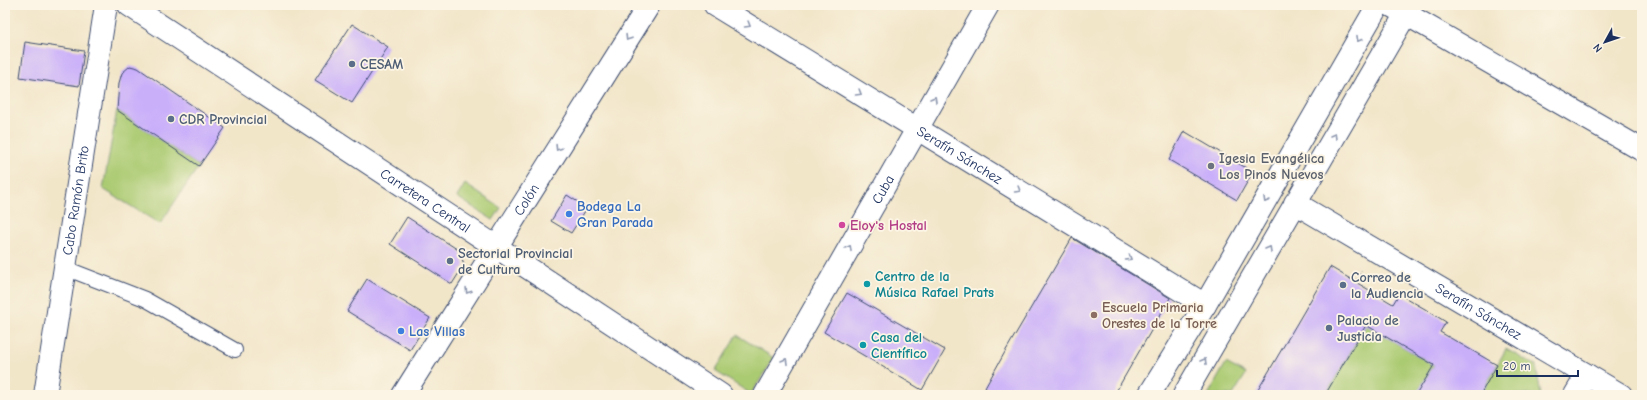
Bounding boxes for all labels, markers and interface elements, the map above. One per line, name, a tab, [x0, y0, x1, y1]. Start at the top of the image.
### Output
one-way arrow	[744, 21, 751, 28]
north arrow	[1585, 22, 1625, 62]
one-way arrow	[625, 34, 633, 41]
one-way arrow	[1356, 35, 1363, 42]
text: N	[1590, 41, 1605, 55]
place label: CESAM	[360, 56, 403, 73]
marker: CESAM	[347, 59, 357, 69]
one-way arrow	[855, 89, 862, 96]
one-way arrow	[930, 96, 937, 103]
place label: CDR Provincial	[179, 111, 267, 128]
marker: CDR Provincial	[166, 114, 176, 124]
street label: Serafín Sánchez	[914, 122, 1006, 187]
one-way arrow	[1330, 133, 1337, 140]
street label: Cabo Ramón Brito	[58, 144, 92, 256]
one-way arrow	[556, 144, 563, 151]
place label: Igesia Evangélica Los Pinos Nuevos	[1219, 150, 1324, 183]
marker: Igesia Evangélica Los Pinos Nuevos	[1206, 161, 1216, 171]
street label: Carretera Central	[377, 164, 474, 236]
street label: Cuba	[868, 172, 898, 207]
street label: Colón	[510, 181, 543, 219]
one-way arrow	[1014, 186, 1021, 193]
one-way arrow	[1263, 196, 1270, 203]
place label: Bodega La Gran Parada	[577, 198, 653, 231]
marker: Bodega La Gran Parada	[564, 209, 574, 219]
place label: Eloy's Hostal	[850, 217, 927, 234]
marker: Eloy's Hostal	[837, 220, 847, 230]
place label: Sectorial Provincial de Cultura	[458, 245, 573, 278]
one-way arrow	[845, 245, 852, 252]
one-way arrow	[1264, 246, 1271, 253]
one-way arrow	[1125, 253, 1132, 261]
marker: Sectorial Provincial de Cultura	[445, 256, 455, 266]
place label: Centro de la Música Rafael Prats	[875, 268, 994, 301]
place label: Correo de la Audiencia	[1351, 269, 1424, 302]
marker: Centro de la Música Rafael Prats	[862, 279, 872, 289]
street label: Serafín Sánchez	[1432, 279, 1525, 343]
marker: Correo de la Audiencia	[1338, 280, 1348, 290]
one-way arrow	[465, 287, 472, 294]
place label: Escuela Primaria Orestes de la Torre	[1102, 299, 1217, 332]
marker: Escuela Primaria Orestes de la Torre	[1089, 310, 1099, 320]
place label: Palacio de Justicia	[1337, 312, 1399, 345]
place label: Las Villas	[409, 323, 465, 340]
marker: Palacio de Justicia	[1324, 323, 1334, 333]
marker: Las Villas	[396, 326, 406, 336]
place label: Casa del Científico	[871, 329, 927, 362]
marker: Casa del Científico	[858, 340, 868, 350]
scale bar	[1497, 352, 1578, 378]
one-way arrow	[780, 358, 787, 365]
one-way arrow	[1199, 358, 1206, 365]
text: 20 m	[1503, 359, 1531, 373]

